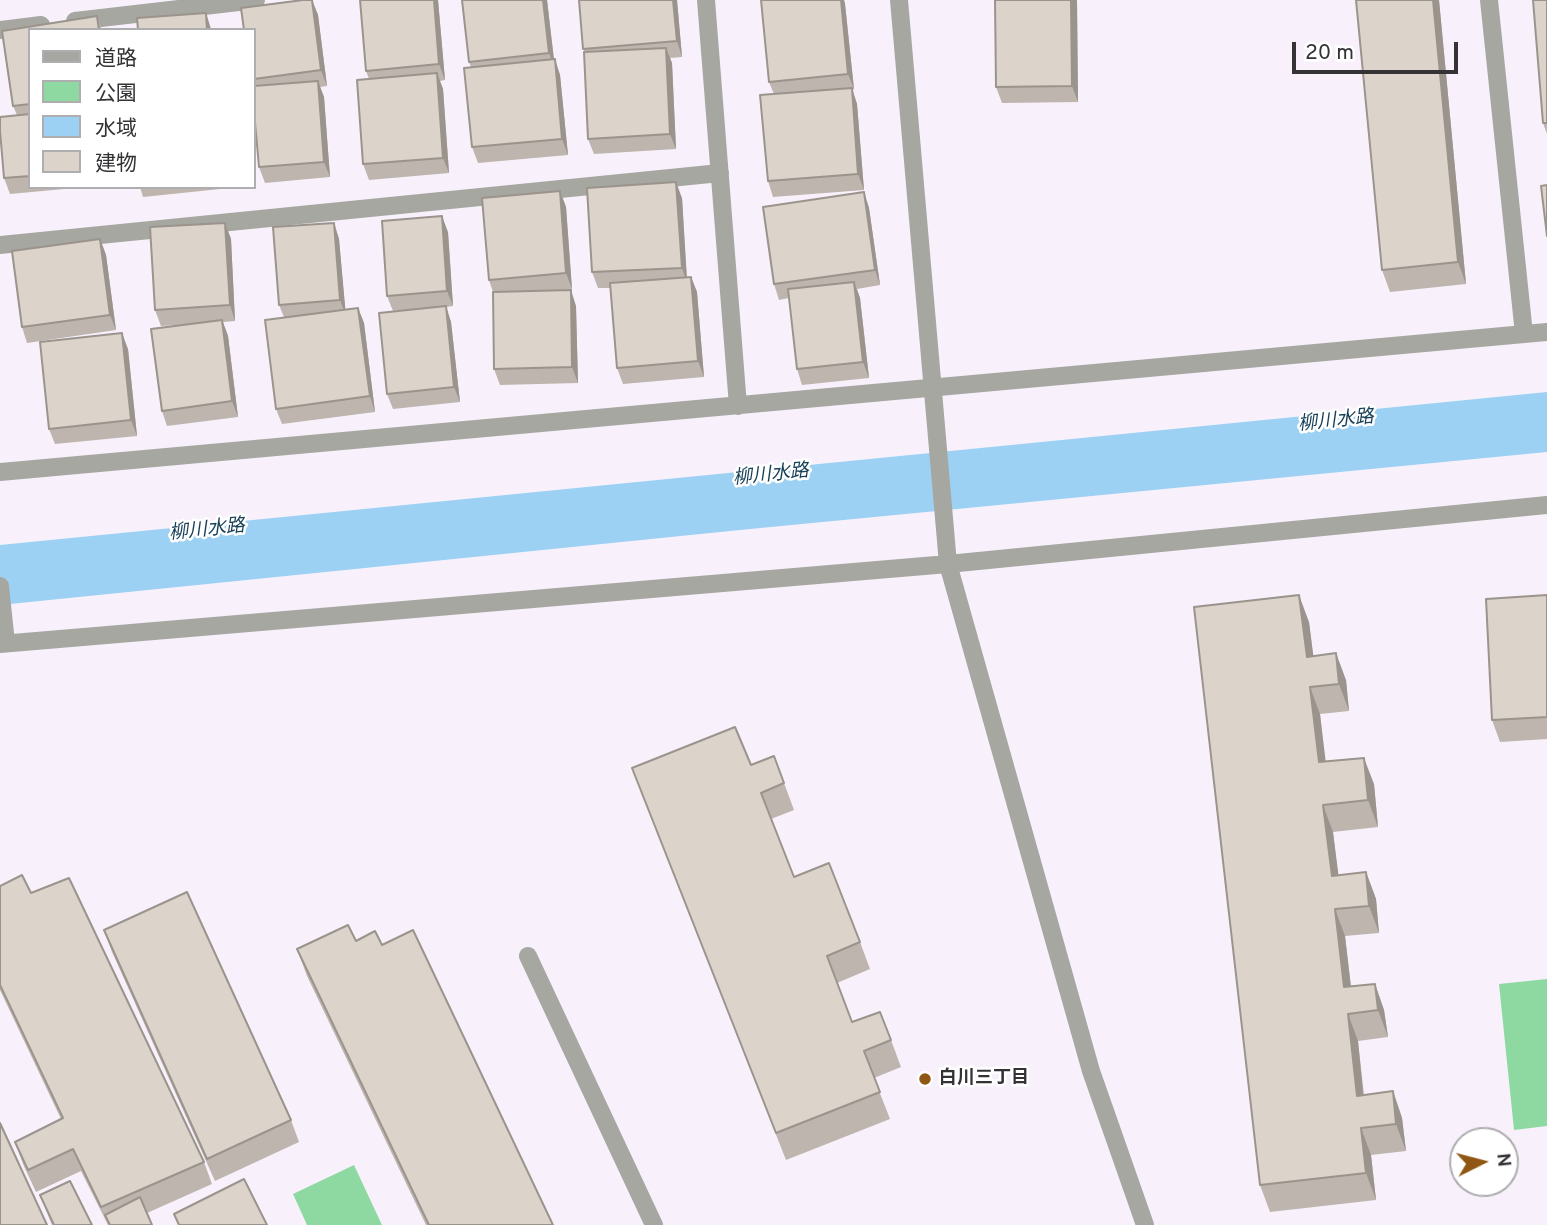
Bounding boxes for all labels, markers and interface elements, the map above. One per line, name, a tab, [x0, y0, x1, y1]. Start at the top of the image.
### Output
legend	[28, 28, 256, 189]
scale bar	[1295, 28, 1461, 72]
text: 20 m	[1305, 40, 1354, 67]
text: 道路	[95, 46, 137, 73]
text: 公園	[95, 81, 137, 108]
text: 水域	[95, 116, 137, 143]
text: 建物	[95, 151, 137, 178]
water label: 柳川水路	[1297, 407, 1375, 437]
water label: 柳川水路	[732, 461, 810, 491]
water label: 柳川水路	[168, 516, 246, 546]
place label: 白川三丁目	[939, 1068, 1029, 1090]
marker: 白川三丁目	[917, 1071, 933, 1087]
north arrow	[1449, 1127, 1519, 1197]
text: N	[1490, 1152, 1516, 1168]

